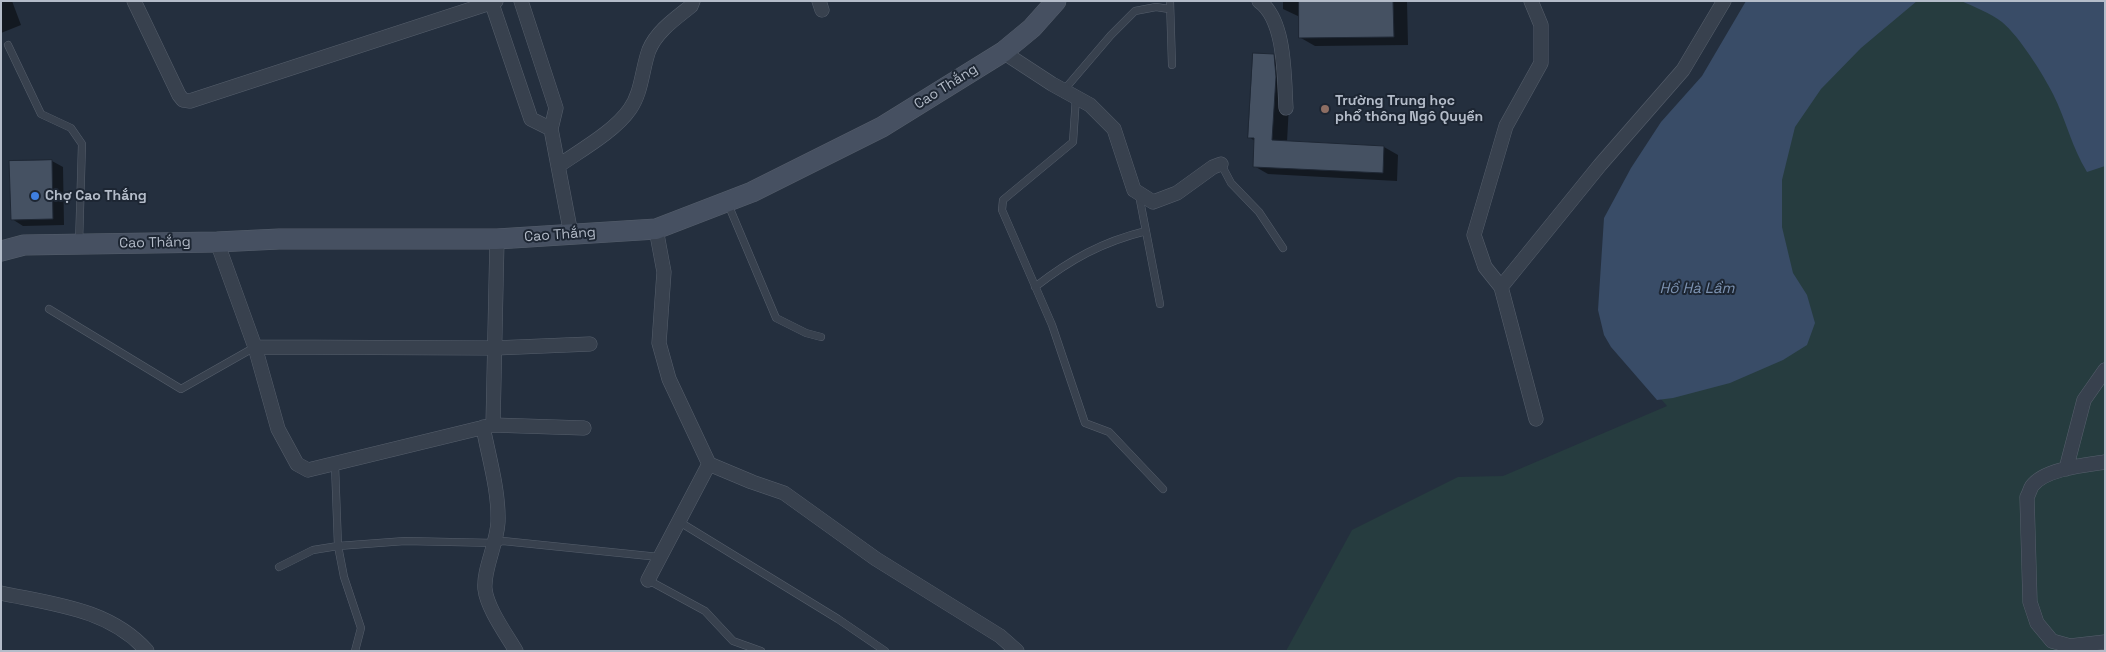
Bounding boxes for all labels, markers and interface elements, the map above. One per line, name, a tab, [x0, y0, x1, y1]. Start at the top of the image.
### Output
street label: Cao Thắng	[911, 61, 981, 113]
place label: Trường Trung học phổ thông Ngô Quyền	[1335, 93, 1483, 125]
marker: Trường Trung học phổ thông Ngô Quyền	[1319, 103, 1331, 115]
place label: Chợ Cao Thắng	[45, 188, 147, 204]
marker: Chợ Cao Thắng	[29, 190, 41, 202]
street label: Cao Thắng	[524, 224, 596, 246]
street label: Cao Thắng	[119, 234, 191, 252]
water label: Hồ Hà Lầm	[1660, 280, 1734, 298]

